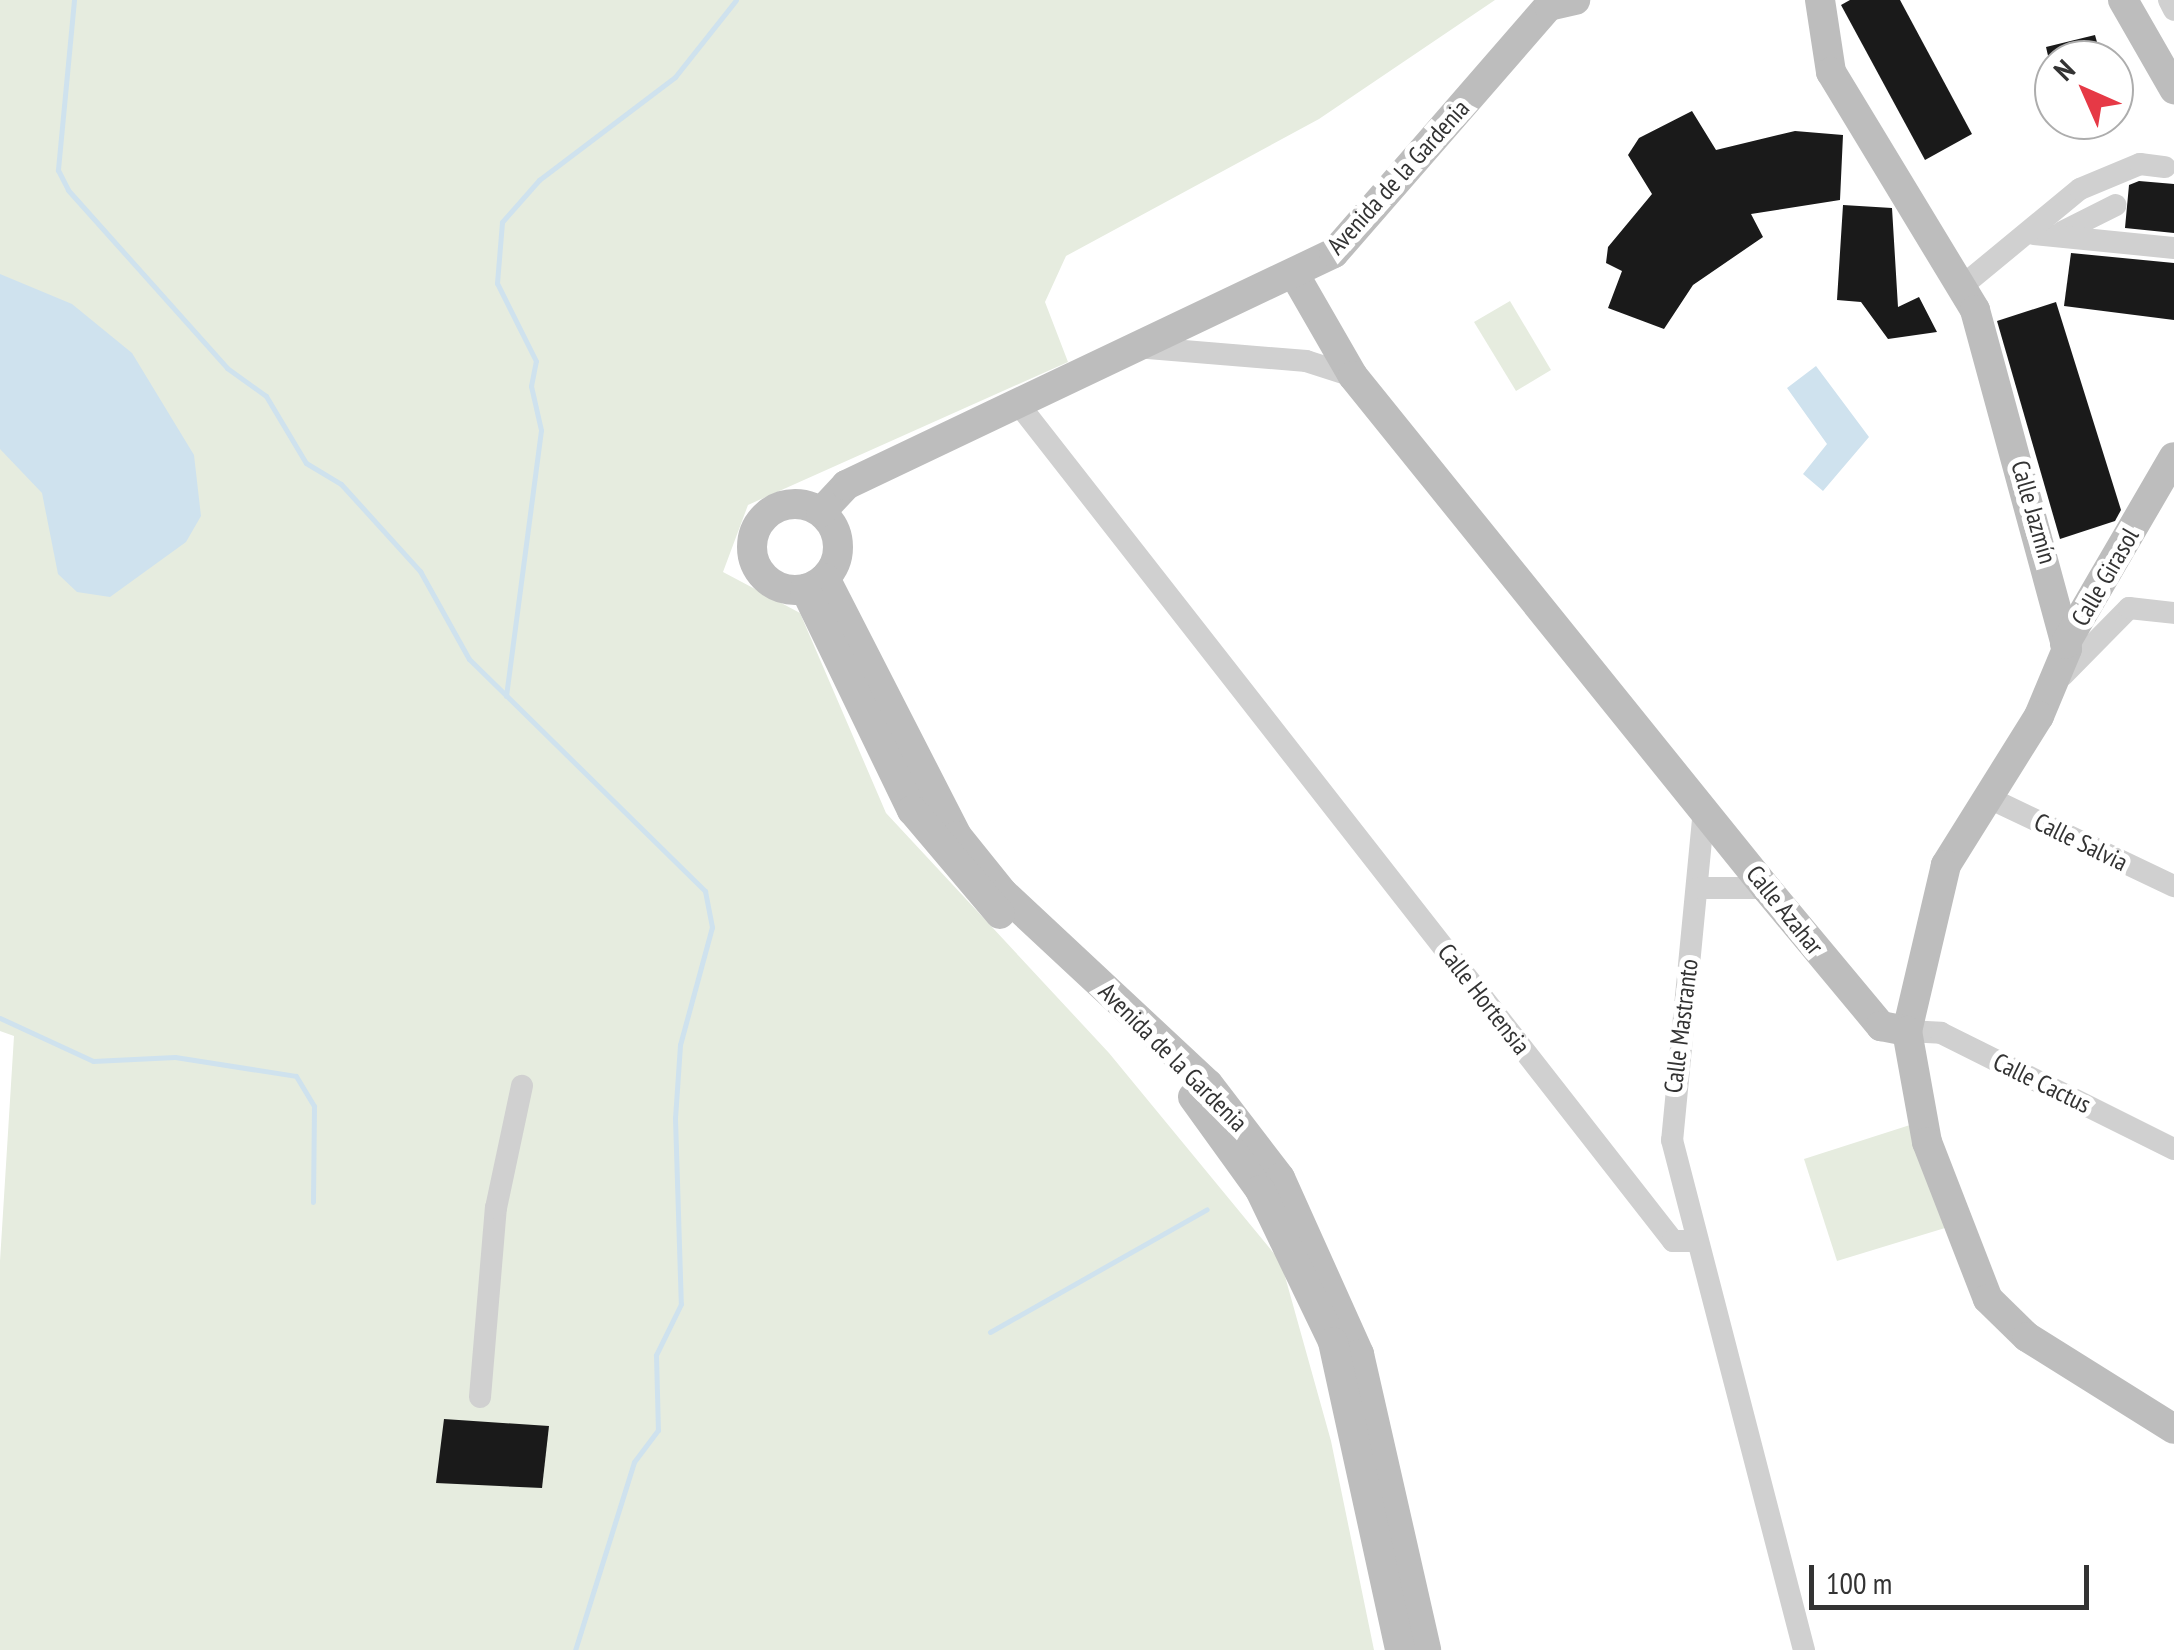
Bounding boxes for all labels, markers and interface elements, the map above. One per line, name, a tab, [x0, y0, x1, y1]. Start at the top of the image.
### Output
north arrow	[2034, 40, 2134, 140]
text: N	[2045, 51, 2082, 88]
street label: Avenida de la Gardenia	[1321, 93, 1475, 261]
street label: Calle Jazmín	[2005, 457, 2063, 567]
street label: Calle Girasol	[2065, 523, 2145, 631]
street label: Calle Salvia	[2029, 807, 2133, 877]
street label: Calle Azahar	[1740, 859, 1830, 961]
street label: Calle Hortensia	[1432, 938, 1536, 1060]
street label: Calle Mastranto	[1658, 957, 1704, 1095]
street label: Avenida de la Gardenia	[1092, 976, 1254, 1138]
street label: Calle Cactus	[1988, 1047, 2096, 1119]
scale bar	[1814, 1545, 2094, 1607]
text: 100 m	[1826, 1563, 1892, 1602]

